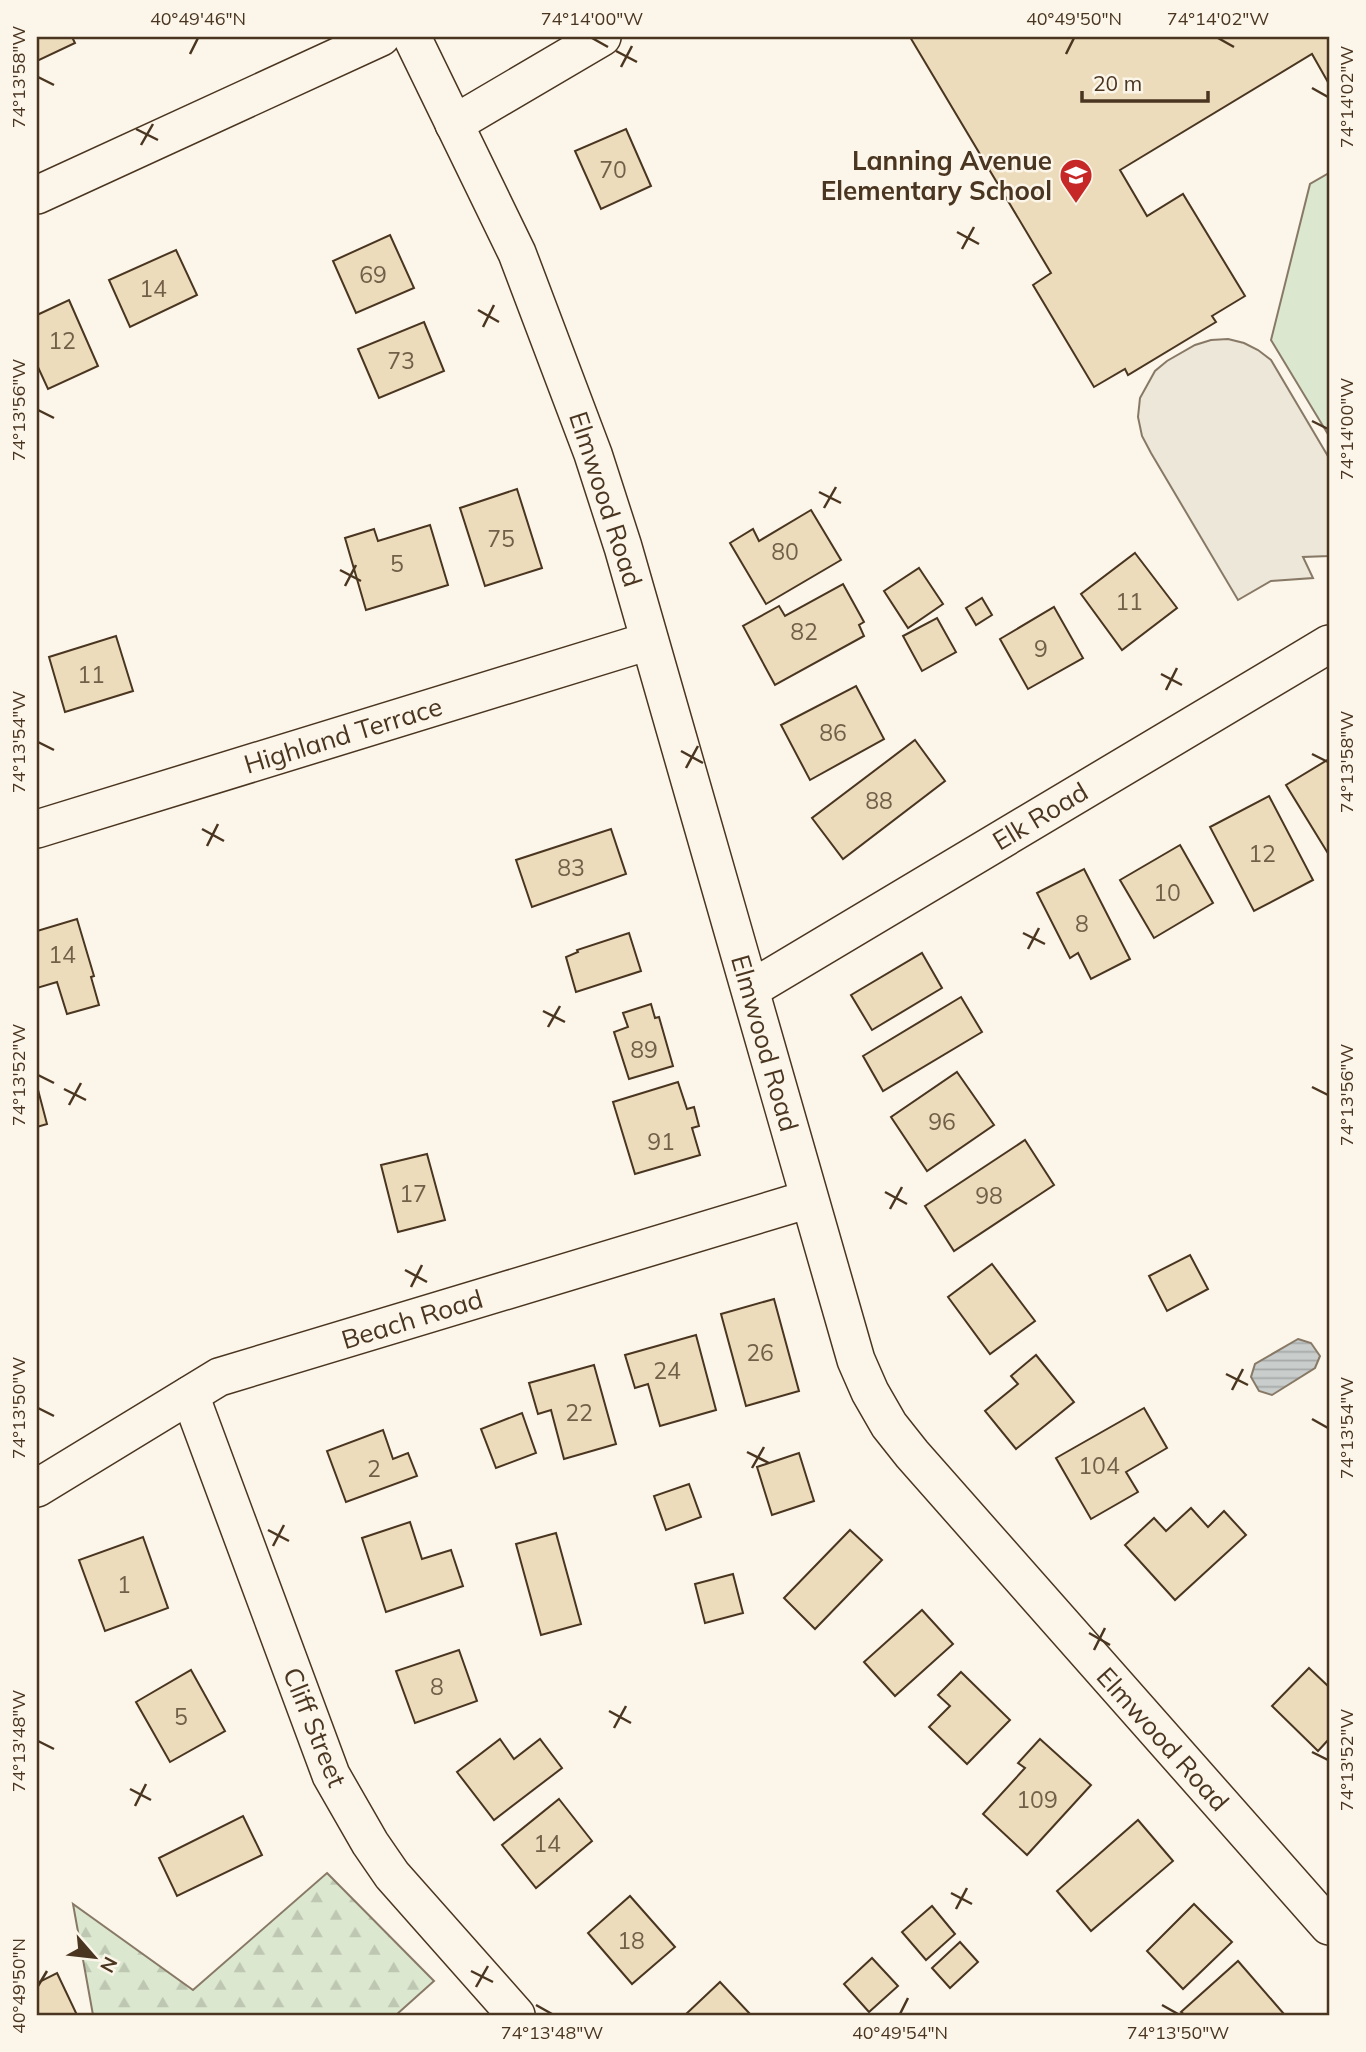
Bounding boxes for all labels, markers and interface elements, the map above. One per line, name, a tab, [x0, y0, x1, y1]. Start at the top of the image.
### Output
text: 40°49'46"N	[150, 7, 246, 30]
text: 74°14'00"W	[541, 7, 643, 30]
text: 40°49'50"N	[1026, 7, 1122, 30]
text: 74°14'02"W	[1167, 7, 1269, 30]
text: 74°13'58"W	[7, 26, 30, 128]
text: 74°14'02"W	[1335, 46, 1358, 148]
scale bar	[1082, 60, 1208, 104]
text: 20 m	[1093, 70, 1142, 96]
place label: Lanning Avenue Elementary School	[821, 144, 1052, 207]
house number: 70	[599, 155, 627, 184]
school or university icon: Lanning Avenue Elementary School	[1057, 156, 1095, 205]
house number: 69	[359, 260, 387, 289]
house number: 14	[139, 274, 167, 303]
house number: 12	[48, 326, 76, 355]
house number: 73	[387, 346, 415, 375]
text: 74°13'56"W	[7, 359, 30, 461]
text: 74°14'00"W	[1335, 378, 1358, 480]
street label: Elmwood Road	[562, 407, 650, 591]
house number: 75	[487, 524, 515, 553]
house number: 80	[771, 537, 799, 566]
house number: 5	[390, 549, 404, 578]
house number: 11	[1115, 587, 1143, 616]
house number: 82	[790, 617, 818, 646]
house number: 9	[1034, 634, 1048, 663]
house number: 11	[77, 660, 105, 689]
street label: Highland Terrace	[240, 689, 446, 781]
text: 74°13'54"W	[7, 691, 30, 793]
text: 74°13'58"W	[1335, 711, 1358, 813]
house number: 86	[819, 718, 847, 747]
street label: Elk Road	[986, 775, 1094, 857]
house number: 88	[865, 786, 893, 815]
house number: 12	[1248, 839, 1276, 868]
house number: 83	[557, 853, 585, 882]
house number: 10	[1153, 878, 1181, 907]
house number: 8	[1075, 909, 1089, 938]
house number: 14	[48, 940, 76, 969]
street label: Elmwood Road	[724, 951, 806, 1135]
text: 74°13'52"W	[7, 1024, 30, 1126]
house number: 89	[630, 1035, 658, 1064]
text: 74°13'56"W	[1335, 1044, 1358, 1146]
house number: 96	[928, 1107, 956, 1136]
house number: 91	[647, 1127, 675, 1156]
house number: 17	[399, 1179, 427, 1208]
house number: 98	[975, 1181, 1003, 1210]
street label: Beach Road	[337, 1282, 487, 1356]
house number: 26	[746, 1338, 774, 1367]
house number: 24	[653, 1356, 681, 1385]
text: 74°13'50"W	[7, 1357, 30, 1459]
text: 74°13'54"W	[1335, 1377, 1358, 1479]
house number: 22	[565, 1398, 593, 1427]
house number: 104	[1078, 1451, 1120, 1480]
house number: 2	[367, 1454, 381, 1483]
house number: 1	[117, 1570, 131, 1599]
street label: Elmwood Road	[1090, 1660, 1236, 1818]
street label: Cliff Street	[276, 1662, 354, 1792]
house number: 8	[430, 1672, 444, 1701]
text: 74°13'48"W	[7, 1690, 30, 1792]
house number: 5	[174, 1702, 188, 1731]
text: 74°13'52"W	[1335, 1709, 1358, 1811]
house number: 109	[1016, 1785, 1058, 1814]
house number: 14	[533, 1829, 561, 1858]
north arrow	[60, 1923, 130, 1993]
house number: 18	[617, 1926, 645, 1955]
text: 40°49'50"N	[7, 1938, 30, 2034]
text: N	[95, 1953, 123, 1977]
text: 74°13'48"W	[501, 2021, 603, 2044]
text: 40°49'54"N	[852, 2021, 948, 2044]
text: 74°13'50"W	[1127, 2021, 1229, 2044]

